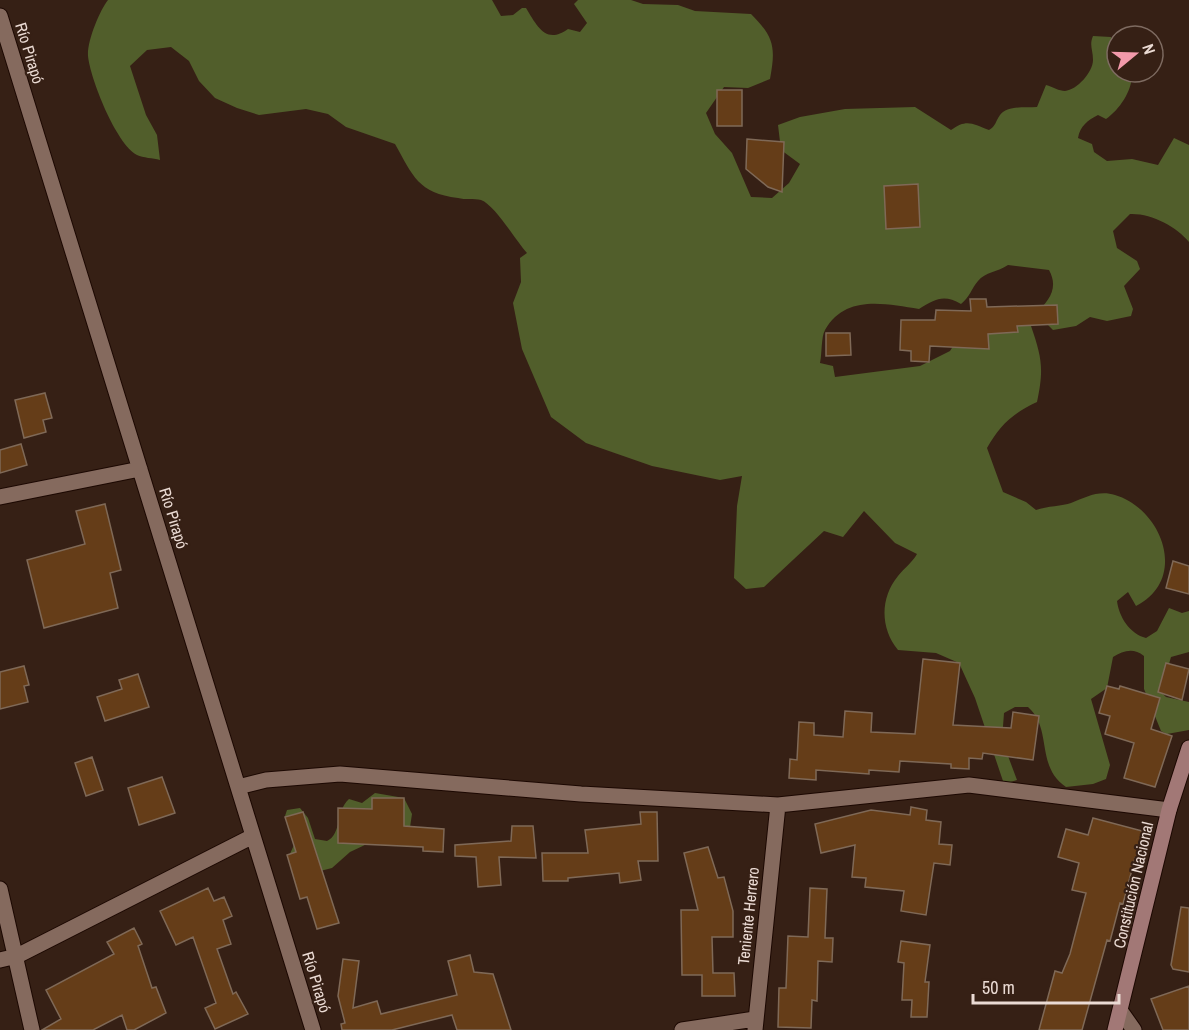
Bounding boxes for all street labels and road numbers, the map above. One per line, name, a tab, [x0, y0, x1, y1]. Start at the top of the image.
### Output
street label: Río Pirapó	[10, 20, 50, 86]
street label: Río Pirapó	[154, 485, 194, 551]
street label: Constitución Nacional	[1108, 820, 1158, 950]
street label: Teniente Herrero	[732, 866, 764, 966]
street label: Río Pirapó	[297, 949, 337, 1015]

